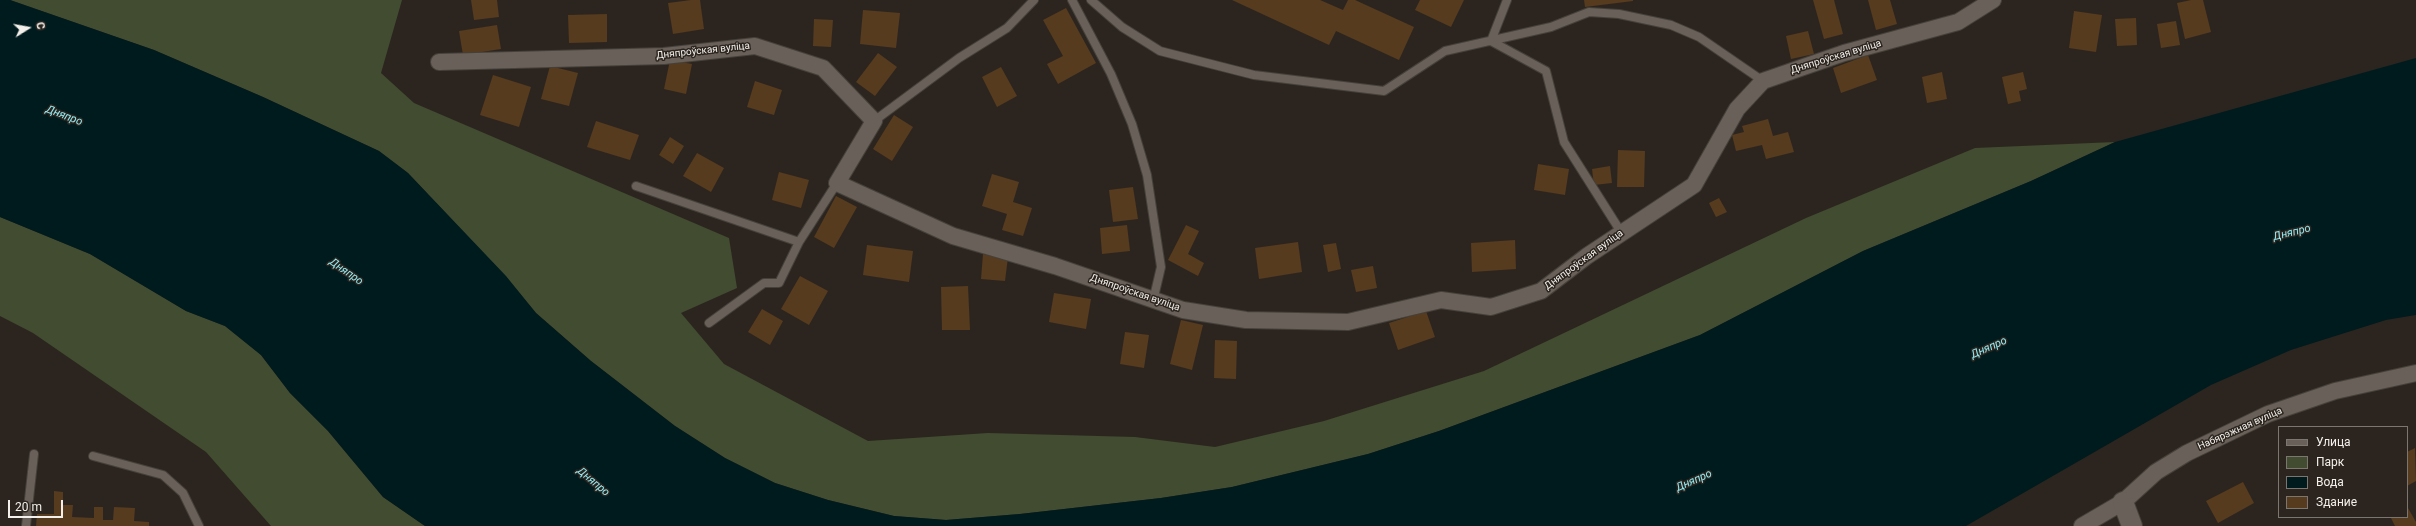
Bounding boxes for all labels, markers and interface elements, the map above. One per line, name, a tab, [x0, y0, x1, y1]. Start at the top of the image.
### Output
north arrow	[8, 8, 48, 48]
text: С	[33, 21, 47, 30]
street label: Дняпроўская вуліца	[1789, 37, 1883, 77]
street label: Дняпроўская вуліца	[655, 40, 751, 62]
water label: Дняпро	[44, 103, 84, 129]
water label: Дняпро	[2272, 222, 2312, 244]
street label: Дняпроўская вуліца	[1542, 227, 1626, 293]
water label: Дняпро	[327, 256, 365, 288]
street label: Дняпроўская вуліца	[1088, 272, 1182, 314]
water label: Дняпро	[1969, 334, 2009, 362]
street label: Набярэжная вуліца	[2196, 405, 2284, 453]
legend	[2278, 426, 2408, 518]
text: Улица	[2316, 435, 2351, 449]
text: Парк	[2316, 455, 2344, 469]
water label: Дняпро	[574, 465, 612, 499]
water label: Дняпро	[1674, 467, 1714, 495]
text: Вода	[2316, 475, 2344, 489]
scale bar	[10, 492, 65, 518]
text: Здание	[2316, 495, 2357, 509]
text: 20 m	[15, 500, 42, 514]

